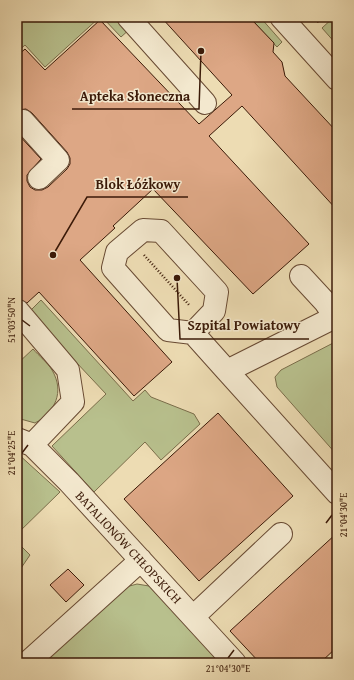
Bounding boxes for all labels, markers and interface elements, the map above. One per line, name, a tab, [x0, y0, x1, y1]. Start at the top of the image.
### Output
callout: Apteka Słoneczna	[72, 83, 199, 109]
text: Apteka Słoneczna	[80, 86, 191, 106]
callout: Blok Łóżkowy	[87, 171, 188, 197]
text: Blok Łóżkowy	[95, 174, 181, 194]
text: 51°03'50"N	[4, 297, 19, 343]
callout: Szpital Powiatowy	[180, 313, 309, 339]
text: Szpital Powiatowy	[187, 315, 301, 335]
text: 21°04'25"E	[4, 431, 19, 475]
street label: BATALIONÓW CHŁOPSKICH	[71, 487, 186, 608]
text: 21°04'30"E	[336, 493, 351, 537]
text: 21°04'30"E	[206, 661, 250, 676]

